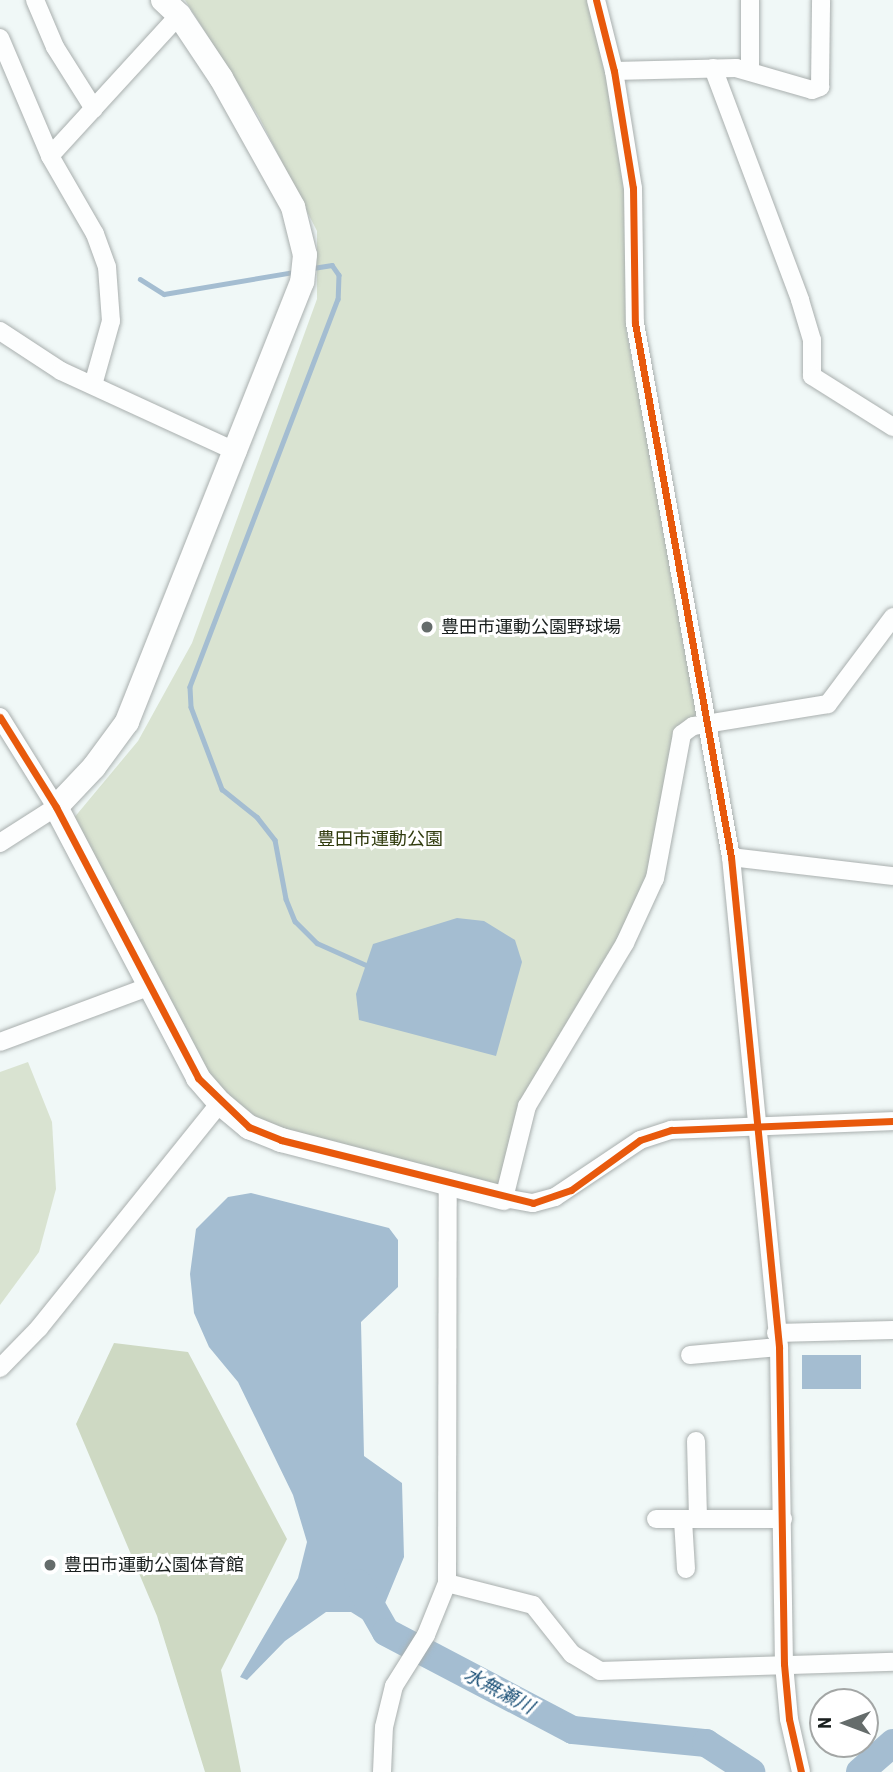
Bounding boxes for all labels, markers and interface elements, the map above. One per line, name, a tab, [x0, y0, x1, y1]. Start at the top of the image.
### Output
place label: 豊田市運動公園野球場	[441, 616, 621, 638]
marker: 豊田市運動公園野球場	[419, 619, 435, 635]
park label: 豊田市運動公園	[317, 828, 443, 850]
place label: 豊田市運動公園体育館	[64, 1554, 244, 1576]
marker: 豊田市運動公園体育館	[42, 1557, 58, 1573]
water label: 水無瀬川	[460, 1663, 538, 1719]
north arrow	[809, 1688, 879, 1758]
text: N	[813, 1717, 836, 1729]

